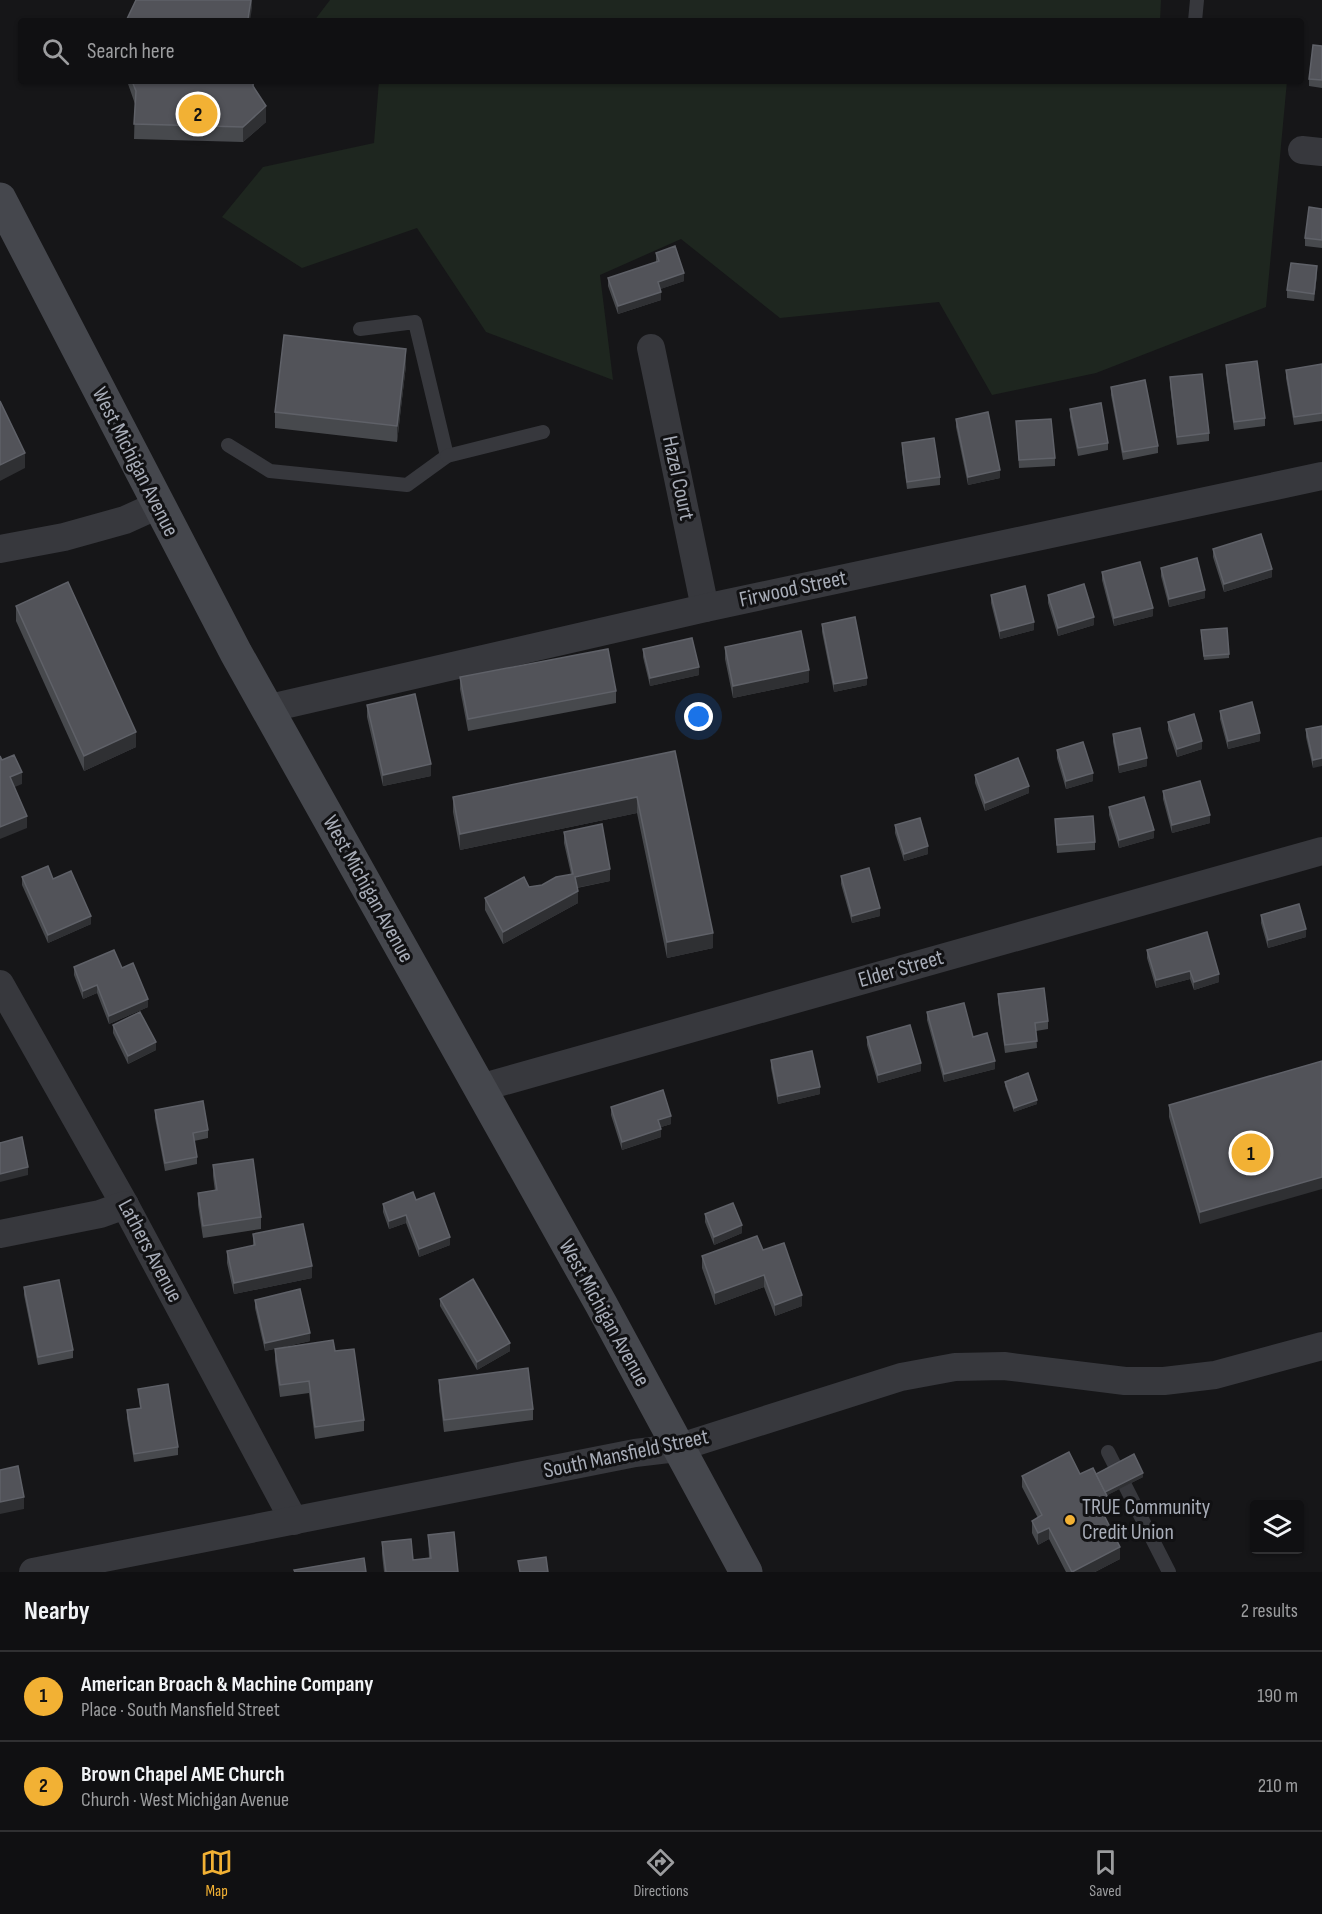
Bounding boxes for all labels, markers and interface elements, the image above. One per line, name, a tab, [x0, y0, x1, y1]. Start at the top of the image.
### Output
search box	[18, 18, 1304, 84]
icon: search	[39, 35, 72, 68]
text: Search here	[87, 38, 174, 65]
pin: 2	[178, 92, 218, 136]
street label: West Michigan Avenue	[86, 383, 184, 541]
street label: Hazel Court	[656, 433, 700, 523]
street label: Firwood Street	[737, 564, 849, 614]
your location	[684, 702, 713, 731]
street label: West Michigan Avenue	[316, 811, 420, 967]
street label: Elder Street	[855, 944, 947, 994]
pin: 1	[1232, 1130, 1270, 1176]
street label: Lathers Avenue	[112, 1195, 188, 1307]
street label: West Michigan Avenue	[552, 1235, 656, 1391]
street label: South Mansfield Street	[541, 1423, 711, 1485]
place label: TRUE Community Credit Union	[1082, 1494, 1211, 1546]
map controls	[1250, 1500, 1304, 1554]
button: layers	[1250, 1500, 1304, 1554]
marker: TRUE Community Credit Union	[1063, 1513, 1077, 1527]
text: Nearby	[24, 1596, 90, 1627]
text: 2 results	[1241, 1599, 1298, 1623]
text: American Broach & Machine Company	[81, 1671, 373, 1698]
text: 1	[40, 1684, 47, 1708]
text: 190 m	[1257, 1684, 1298, 1708]
text: Place · South Mansfield Street	[81, 1698, 280, 1722]
text: Brown Chapel AME Church	[81, 1761, 285, 1788]
text: 2	[39, 1774, 48, 1798]
text: 210 m	[1258, 1774, 1298, 1798]
text: Church · West Michigan Avenue	[81, 1788, 289, 1812]
tab: Map	[200, 1846, 233, 1901]
tab: Directions	[633, 1846, 689, 1901]
tab: Saved	[1089, 1846, 1122, 1901]

